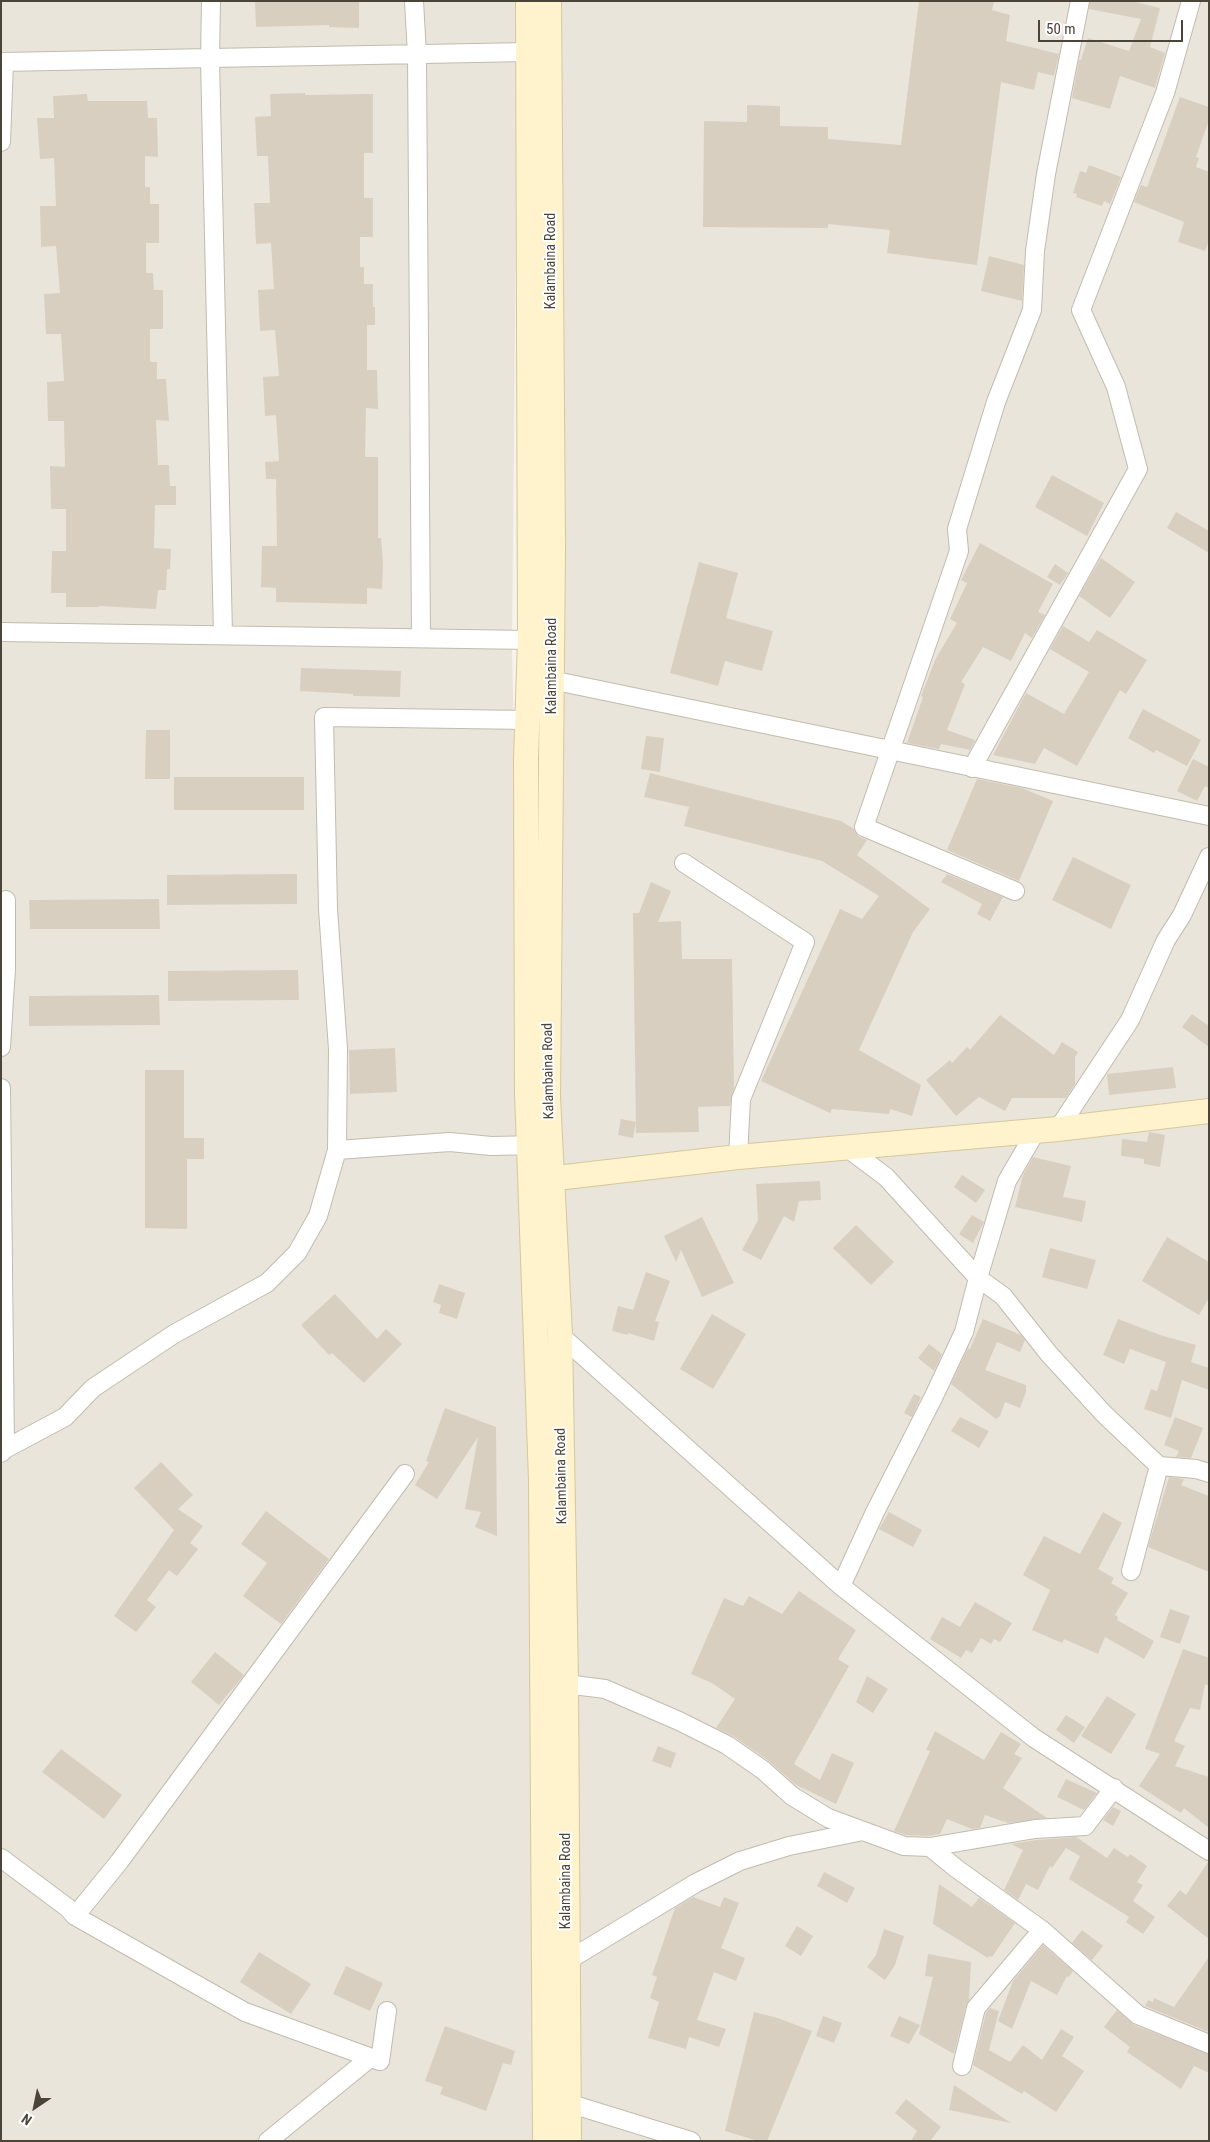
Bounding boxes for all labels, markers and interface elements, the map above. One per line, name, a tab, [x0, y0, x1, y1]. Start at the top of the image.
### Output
scale bar	[1040, 10, 1185, 42]
text: 50 m	[1046, 20, 1076, 38]
street label: Kalambaina Road	[543, 213, 559, 309]
street label: Kalambaina Road	[544, 618, 560, 714]
street label: Kalambaina Road	[540, 1023, 558, 1119]
street label: Kalambaina Road	[553, 1428, 571, 1524]
street label: Kalambaina Road	[558, 1833, 574, 1929]
north arrow	[10, 2082, 60, 2132]
text: N	[19, 2110, 35, 2128]

